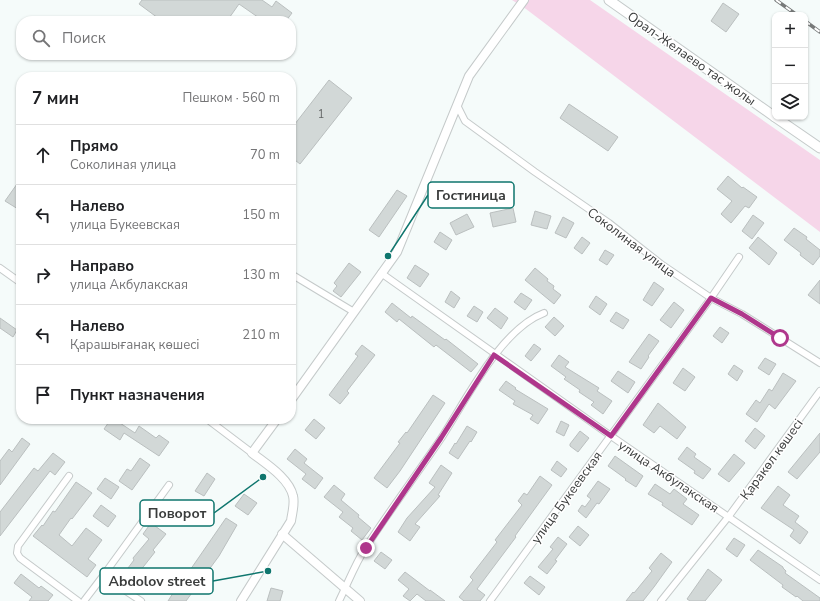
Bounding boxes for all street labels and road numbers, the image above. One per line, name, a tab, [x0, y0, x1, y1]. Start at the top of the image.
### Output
street label: Орал-Желаево тас жолы	[624, 8, 759, 110]
street label: Соколиная улица	[584, 204, 679, 282]
street label: Қаракөл көшесі	[736, 415, 807, 504]
street label: улица Акбулакская	[615, 436, 722, 517]
street label: улица Букеевская	[527, 448, 606, 547]

